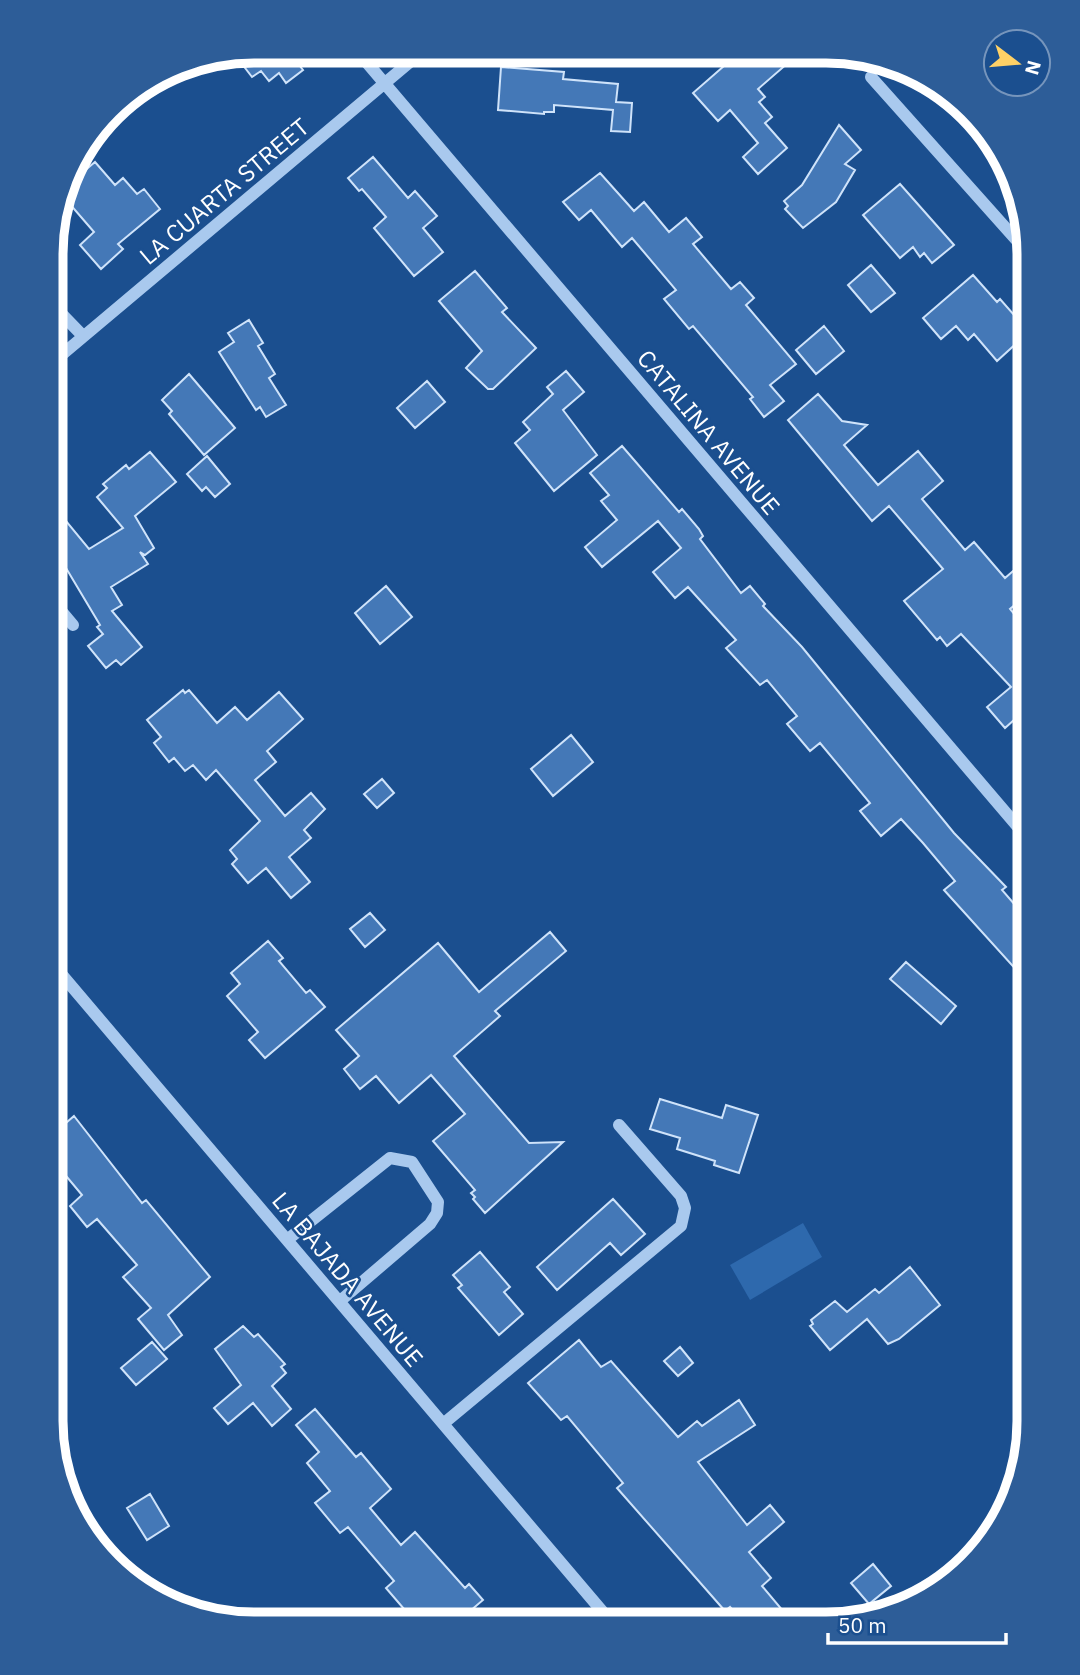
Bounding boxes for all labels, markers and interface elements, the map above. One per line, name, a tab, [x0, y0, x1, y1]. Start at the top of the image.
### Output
north arrow	[982, 28, 1052, 98]
text: N	[1020, 58, 1047, 78]
street label: LA CUARTA STREET	[132, 110, 316, 271]
street label: CATALINA AVENUE	[630, 343, 788, 521]
street label: LA BAJADA AVENUE	[265, 1185, 431, 1373]
scale bar	[828, 1602, 1006, 1646]
text: 50 m	[838, 1611, 887, 1639]

